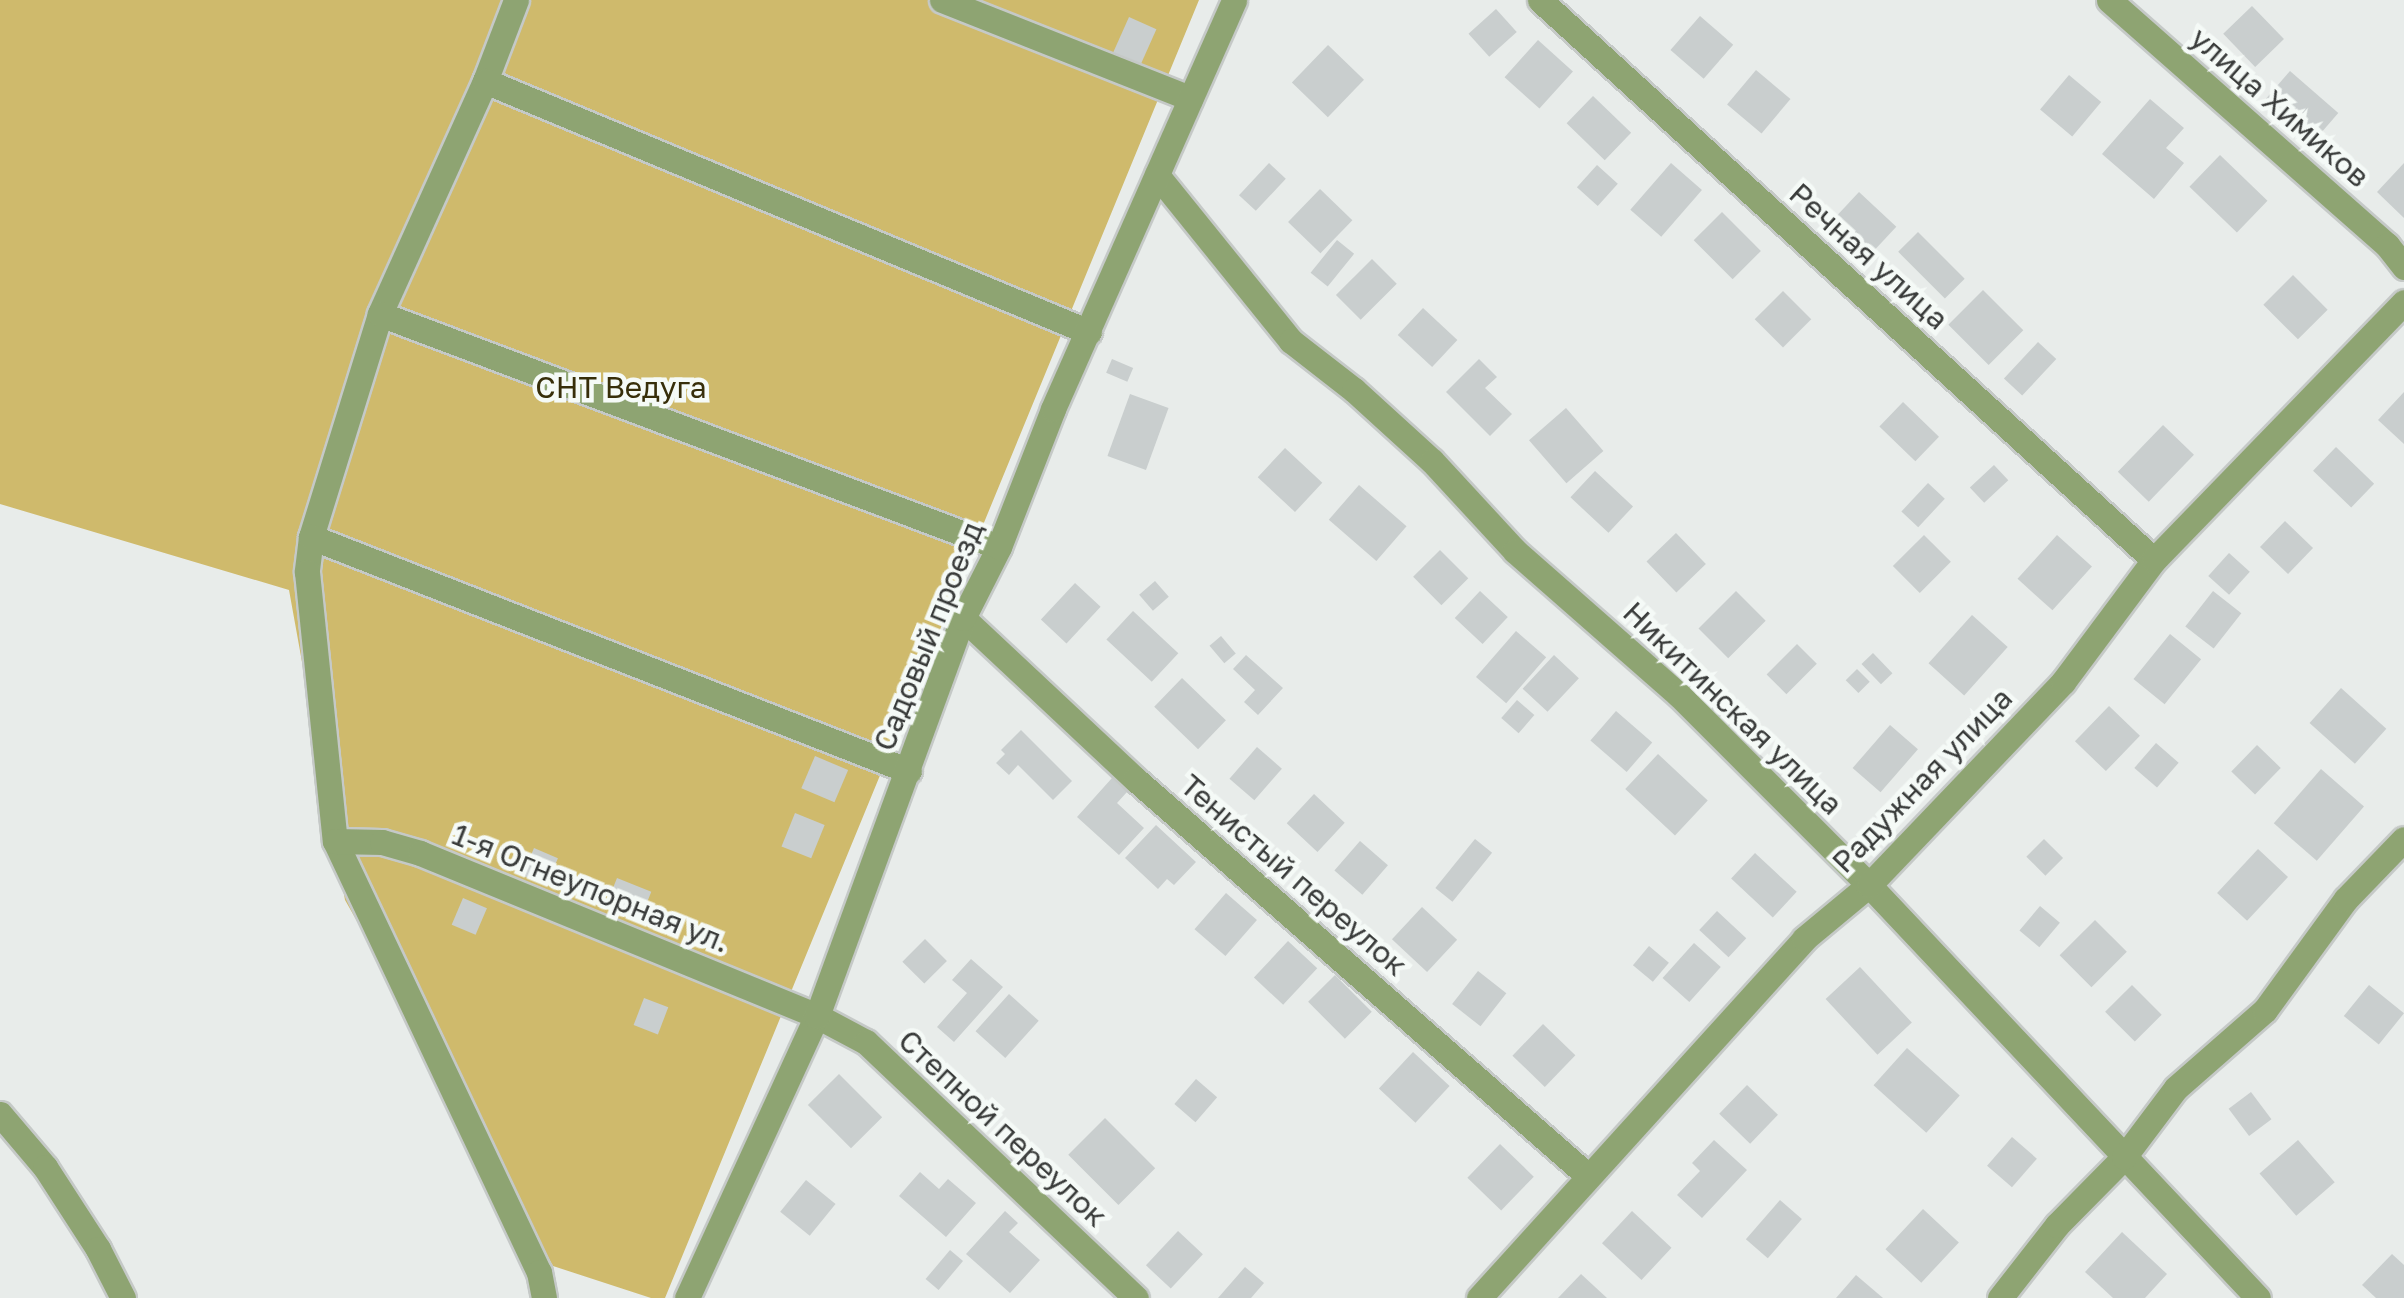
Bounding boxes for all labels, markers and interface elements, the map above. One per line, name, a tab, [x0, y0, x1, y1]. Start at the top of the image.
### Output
street label: улица Химиков	[2183, 20, 2377, 194]
street label: Речная улица	[1782, 175, 1956, 337]
park label: СНТ Ведуга	[535, 369, 707, 405]
street label: Садовый проезд	[866, 516, 990, 756]
street label: Никитинская улица	[1616, 594, 1850, 822]
street label: Радужная улица	[1825, 680, 2019, 880]
street label: Тенистый переулок	[1173, 767, 1415, 983]
street label: 1-я Огнеупорная ул.	[447, 816, 735, 960]
street label: Степной переулок	[891, 1022, 1115, 1234]

